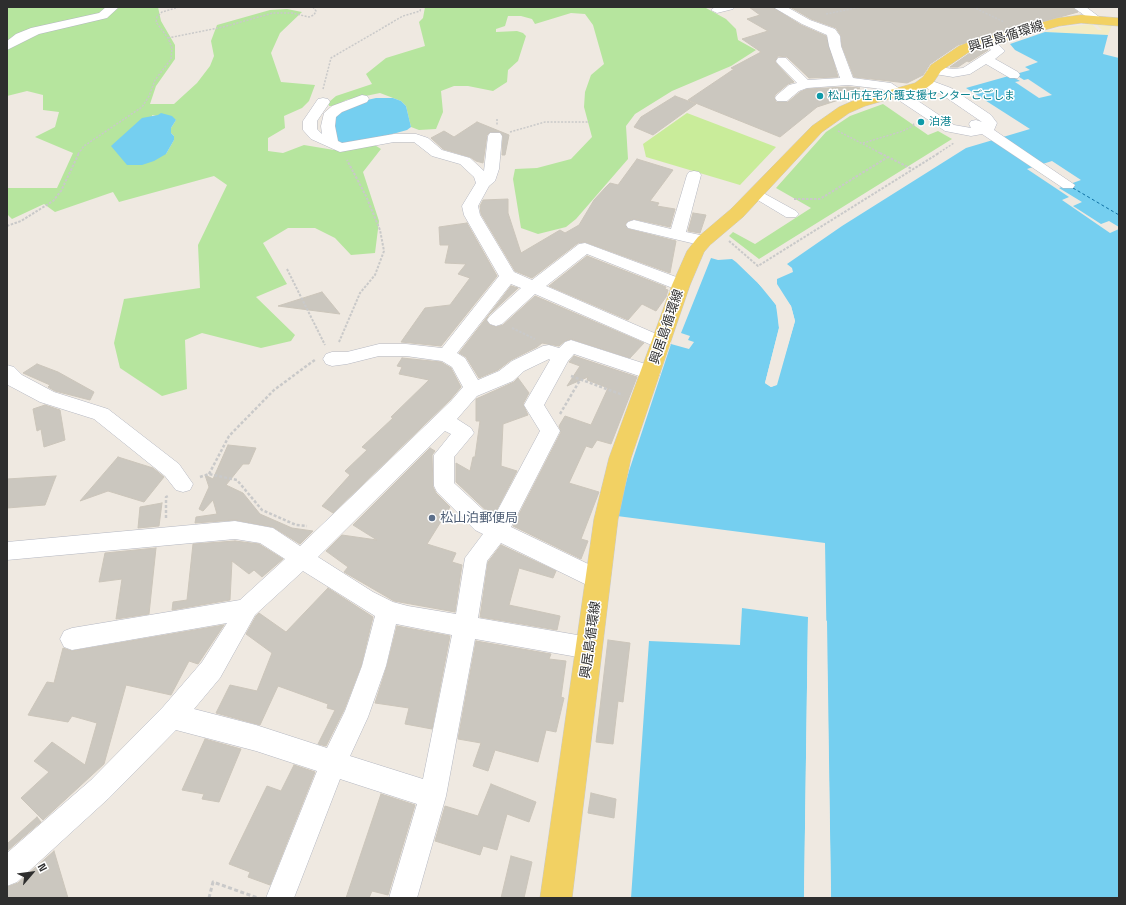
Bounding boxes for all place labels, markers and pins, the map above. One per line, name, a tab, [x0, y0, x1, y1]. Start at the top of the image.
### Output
place label: 松山市在宅介護支援センターごごしま	[828, 89, 1015, 103]
marker: 松山市在宅介護支援センターごごしま	[815, 91, 825, 101]
place label: 泊港	[929, 115, 951, 129]
marker: 泊港	[916, 117, 926, 127]
place label: 松山泊郵便局	[440, 510, 518, 526]
marker: 松山泊郵便局	[427, 513, 437, 523]

